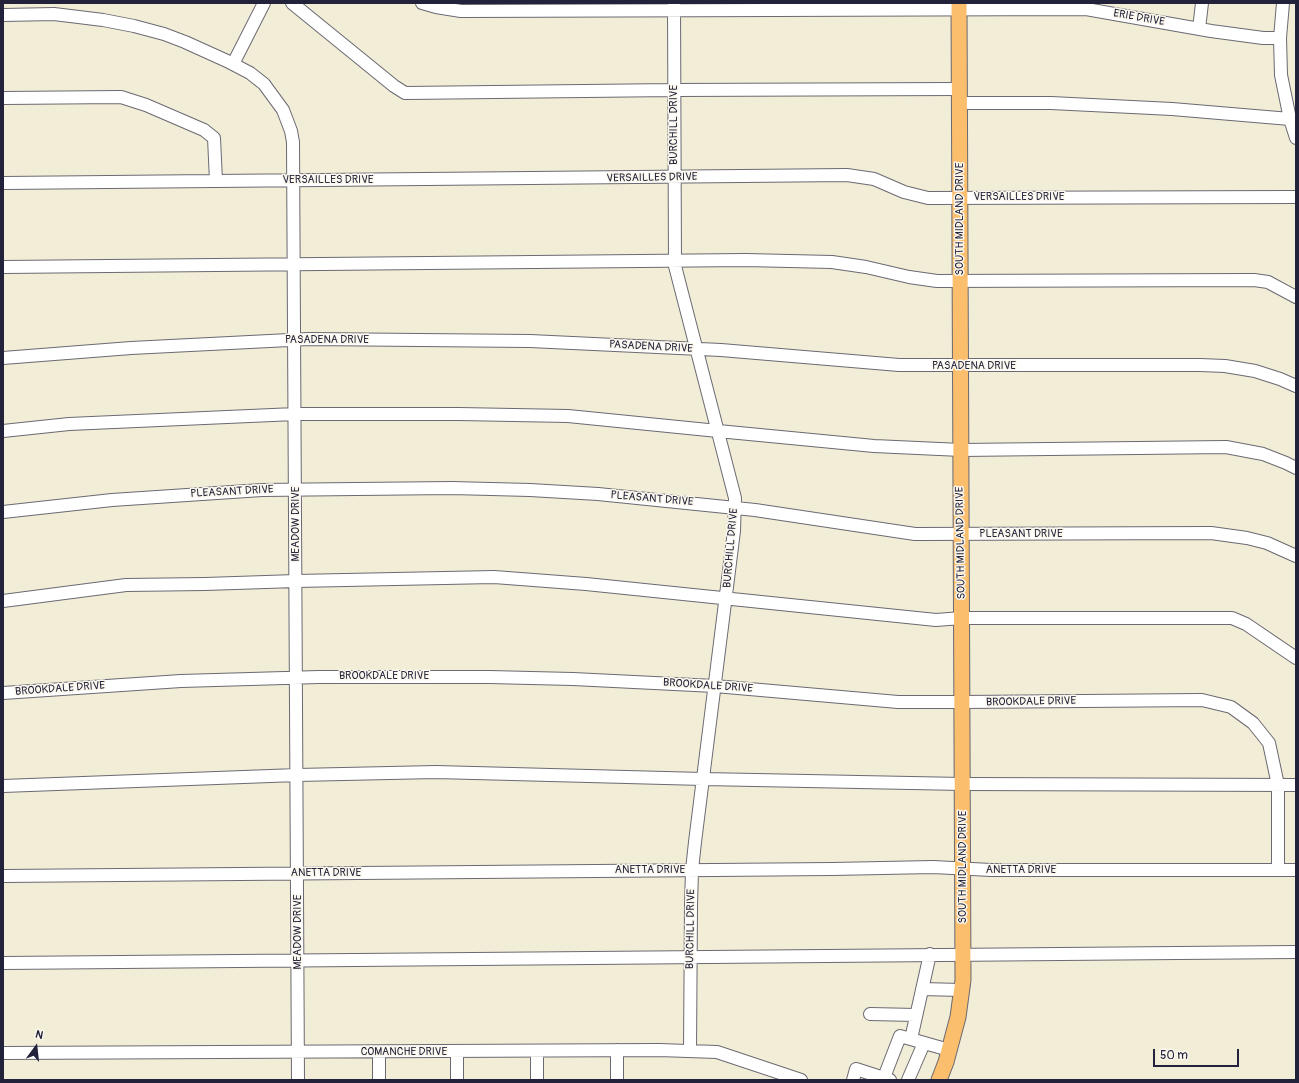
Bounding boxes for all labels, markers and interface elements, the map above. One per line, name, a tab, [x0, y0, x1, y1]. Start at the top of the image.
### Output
street label: ERIE DRIVE	[1112, 7, 1166, 29]
street label: BURCHILL DRIVE	[667, 85, 681, 165]
street label: SOUTH MIDLAND DRIVE	[953, 163, 967, 275]
street label: VERSAILLES DRIVE	[606, 171, 698, 185]
street label: VERSAILLES DRIVE	[283, 173, 373, 187]
street label: VERSAILLES DRIVE	[974, 190, 1064, 204]
street label: PASADENA DRIVE	[285, 333, 369, 347]
street label: PASADENA DRIVE	[609, 338, 693, 356]
street label: PASADENA DRIVE	[932, 359, 1016, 373]
street label: PLEASANT DRIVE	[190, 483, 274, 501]
street label: MEADOW DRIVE	[289, 486, 303, 562]
street label: SOUTH MIDLAND DRIVE	[953, 486, 969, 600]
street label: PLEASANT DRIVE	[610, 489, 694, 509]
street label: BURCHILL DRIVE	[721, 507, 741, 589]
street label: PLEASANT DRIVE	[979, 527, 1063, 541]
street label: BROOKDALE DRIVE	[339, 669, 429, 683]
street label: BROOKDALE DRIVE	[663, 676, 753, 696]
street label: BROOKDALE DRIVE	[15, 679, 105, 699]
street label: BROOKDALE DRIVE	[986, 695, 1076, 709]
street label: SOUTH MIDLAND DRIVE	[956, 811, 970, 923]
street label: ANETTA DRIVE	[615, 863, 685, 877]
street label: ANETTA DRIVE	[986, 863, 1056, 877]
street label: ANETTA DRIVE	[291, 866, 361, 880]
street label: BURCHILL DRIVE	[684, 889, 698, 969]
street label: MEADOW DRIVE	[291, 894, 305, 970]
north arrow	[16, 1027, 56, 1067]
text: N	[34, 1028, 45, 1042]
scale bar	[1155, 1041, 1241, 1067]
street label: COMANCHE DRIVE	[361, 1045, 447, 1059]
text: 50 m	[1160, 1048, 1188, 1063]

